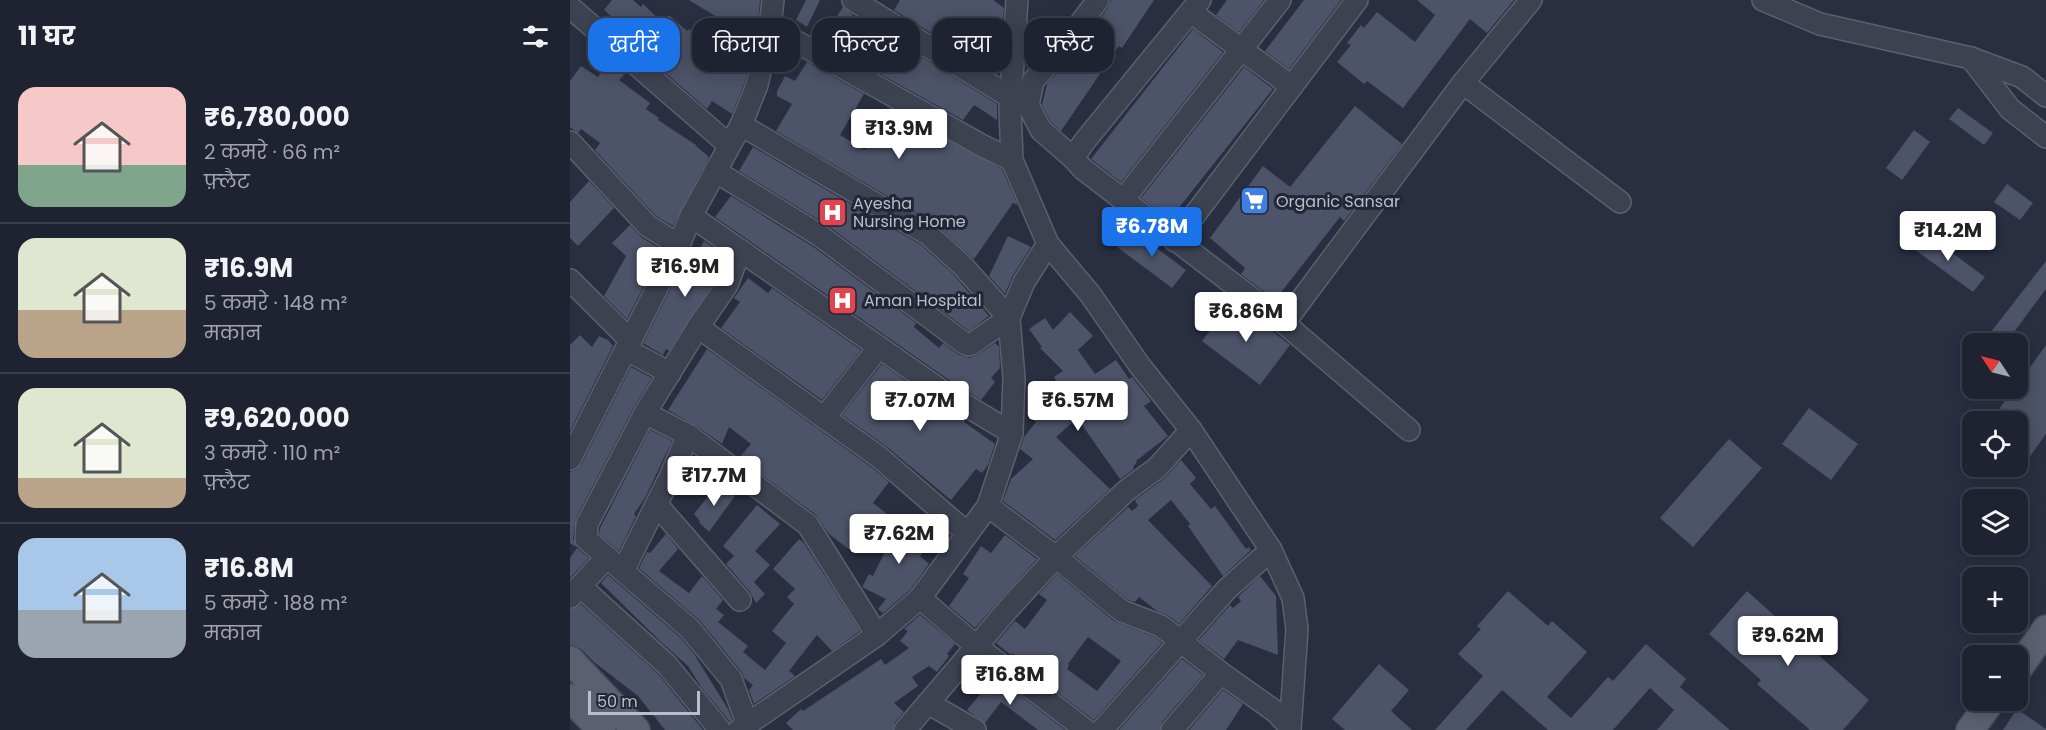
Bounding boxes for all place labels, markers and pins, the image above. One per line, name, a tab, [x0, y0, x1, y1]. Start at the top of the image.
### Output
pin: ₹13.9M	[850, 109, 948, 160]
supermarket icon: Organic Sansar	[1239, 185, 1271, 217]
place label: Organic Sansar	[1276, 190, 1400, 213]
place label: Ayesha Nursing Home	[853, 192, 966, 233]
hospital icon: Ayesha Nursing Home	[816, 196, 848, 228]
pin: ₹6.78M	[1103, 207, 1201, 258]
pin: ₹14.2M	[1899, 211, 1997, 262]
pin: ₹16.9M	[636, 247, 734, 298]
hospital icon: Aman Hospital	[827, 284, 859, 316]
place label: Aman Hospital	[864, 289, 982, 312]
pin: ₹6.86M	[1197, 292, 1295, 343]
pin: ₹7.07M	[871, 381, 969, 432]
pin: ₹6.57M	[1029, 381, 1127, 432]
pin: ₹17.7M	[665, 456, 763, 507]
pin: ₹7.62M	[850, 514, 948, 565]
pin: ₹9.62M	[1739, 616, 1837, 667]
pin: ₹16.8M	[961, 655, 1059, 706]

